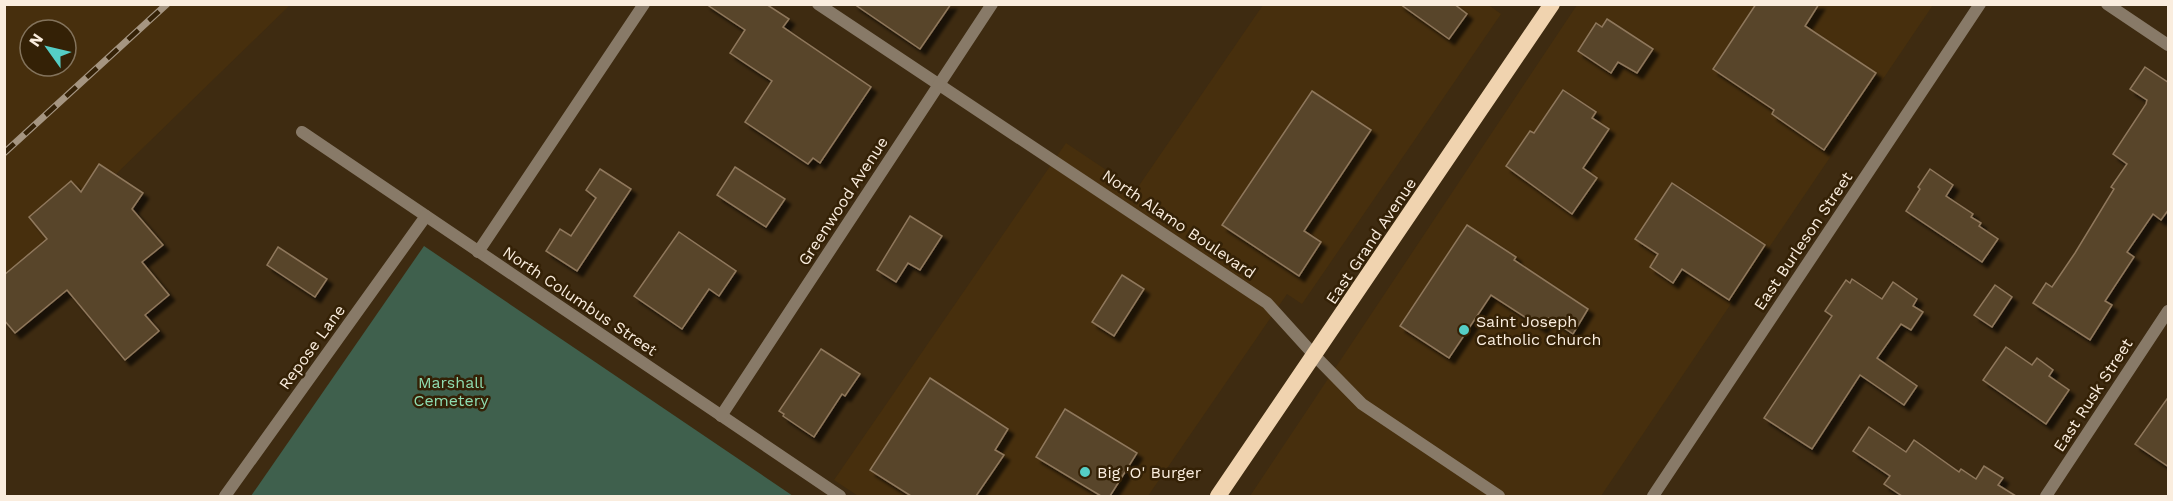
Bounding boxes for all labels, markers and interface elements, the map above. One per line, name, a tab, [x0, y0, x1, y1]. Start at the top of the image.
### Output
north arrow	[18, 18, 78, 78]
text: N	[25, 30, 47, 50]
street label: Greenwood Avenue	[794, 133, 892, 269]
street label: North Alamo Boulevard	[1099, 166, 1259, 282]
street label: East Burleson Street	[1750, 168, 1856, 314]
street label: East Grand Avenue	[1322, 174, 1420, 308]
street label: North Columbus Street	[499, 242, 661, 360]
street label: Repose Lane	[275, 301, 349, 393]
place label: Saint Joseph Catholic Church	[1476, 312, 1601, 349]
marker: Saint Joseph Catholic Church	[1457, 323, 1471, 337]
street label: East Rusk Street	[2049, 335, 2137, 455]
park label: Marshall Cemetery	[413, 373, 489, 410]
place label: Big 'O' Burger	[1097, 463, 1202, 482]
marker: Big 'O' Burger	[1078, 465, 1092, 479]

